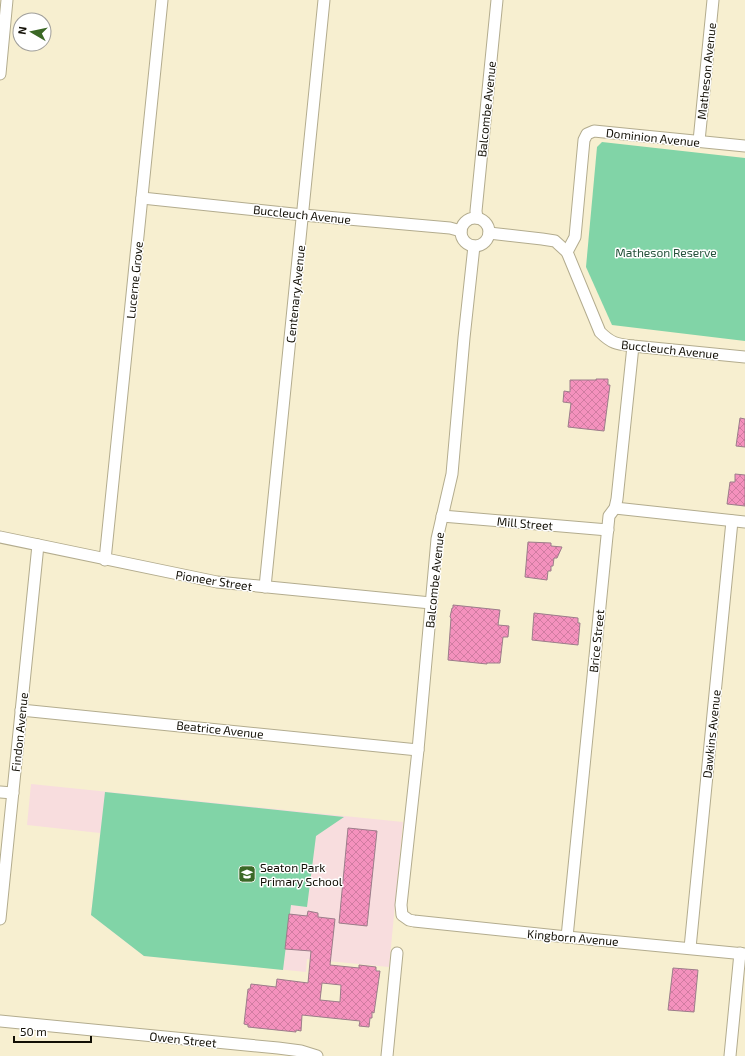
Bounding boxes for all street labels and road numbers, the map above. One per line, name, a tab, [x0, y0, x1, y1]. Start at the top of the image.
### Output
street label: Matheson Avenue	[694, 22, 718, 120]
street label: Balcombe Avenue	[474, 60, 498, 158]
street label: Dominion Avenue	[605, 125, 701, 149]
street label: Buccleuch Avenue	[252, 202, 352, 226]
street label: Lucerne Grove	[123, 241, 145, 319]
street label: Centenary Avenue	[283, 244, 307, 344]
street label: Buccleuch Avenue	[620, 337, 720, 361]
street label: Mill Street	[496, 514, 554, 532]
street label: Balcombe Avenue	[422, 531, 446, 629]
street label: Pioneer Street	[175, 567, 254, 593]
street label: Brice Street	[586, 608, 606, 673]
street label: Dawkins Avenue	[699, 689, 723, 779]
street label: Findon Avenue	[8, 692, 30, 772]
street label: Beatrice Avenue	[176, 717, 264, 741]
street label: Kingborn Avenue	[527, 926, 619, 948]
street label: Owen Street	[149, 1029, 218, 1050]

